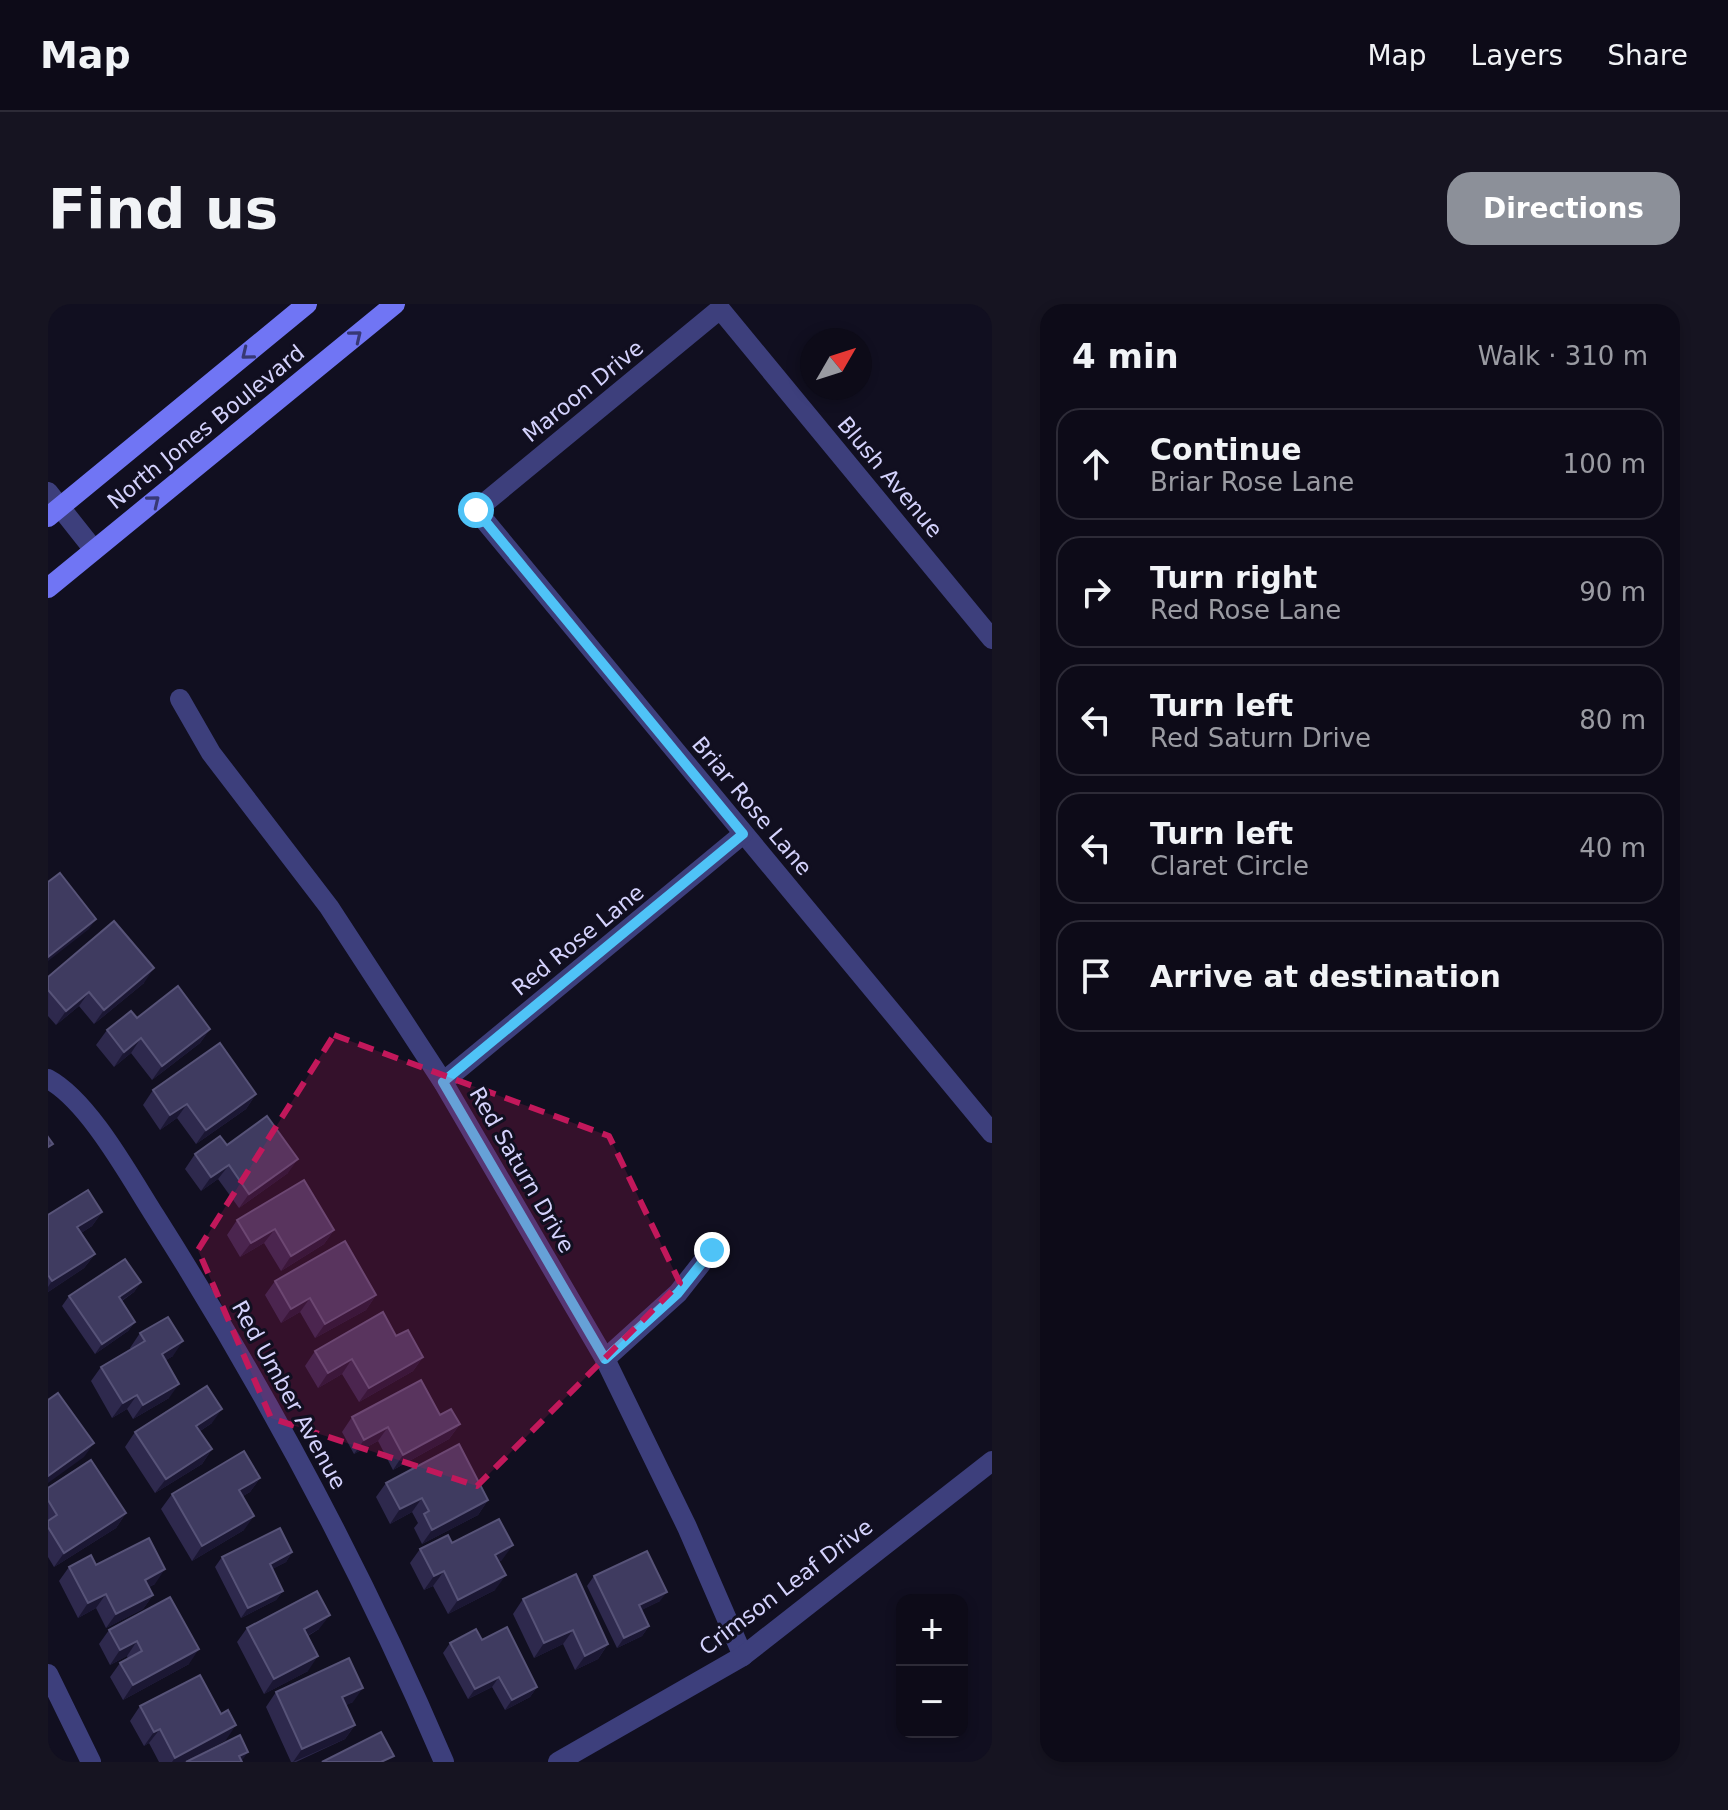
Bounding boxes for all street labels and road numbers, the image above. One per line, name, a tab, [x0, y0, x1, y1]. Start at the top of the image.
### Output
street label: Maroon Drive	[518, 335, 648, 447]
street label: North Jones Boulevard	[103, 340, 309, 514]
street label: Blush Avenue	[832, 412, 948, 542]
street label: Briar Rose Lane	[687, 732, 817, 880]
street label: Red Rose Lane	[507, 879, 649, 1001]
street label: Red Saturn Drive	[464, 1083, 580, 1257]
street label: Red Umber Avenue	[227, 1296, 351, 1494]
street label: Crimson Leaf Drive	[695, 1514, 877, 1660]

